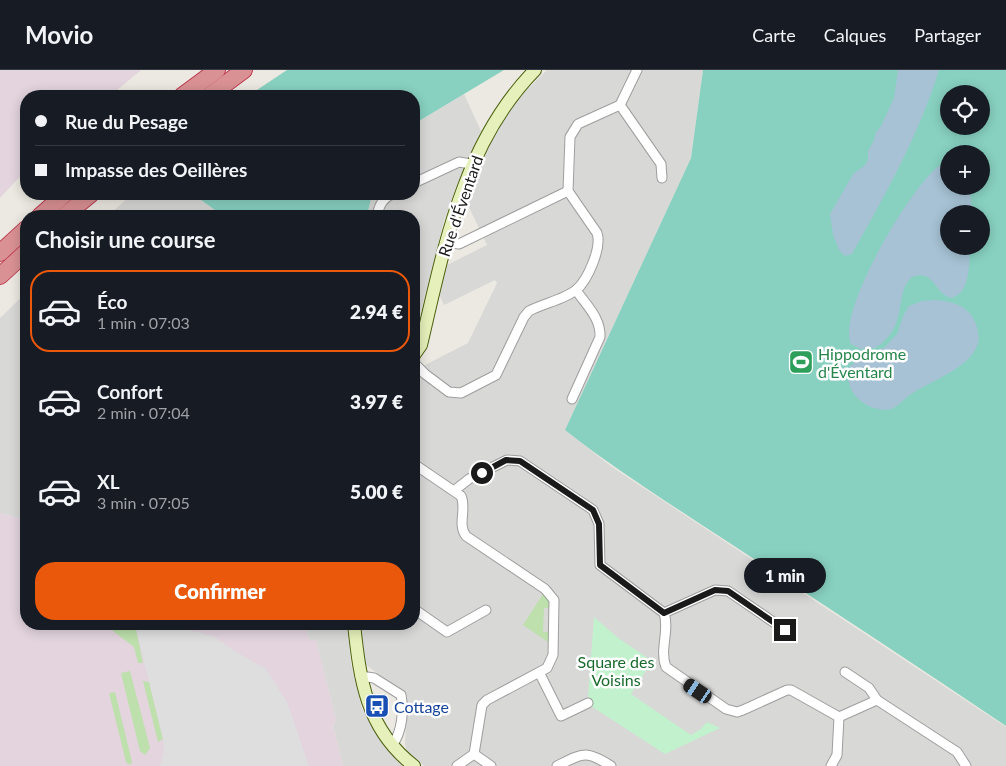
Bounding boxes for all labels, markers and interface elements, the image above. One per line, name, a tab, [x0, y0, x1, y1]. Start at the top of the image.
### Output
text: Movio	[25, 20, 93, 49]
text: Carte	[752, 24, 796, 46]
text: Calques	[824, 24, 886, 46]
text: Partager	[914, 24, 981, 46]
map controls	[940, 85, 990, 255]
button: locate	[940, 85, 990, 135]
text: Rue du Pesage	[65, 110, 188, 133]
button: +	[940, 145, 990, 195]
street label: Rue d'Éventard	[434, 153, 486, 259]
text: Impasse des Oeillères	[65, 158, 247, 181]
button: −	[940, 205, 990, 255]
text: Choisir une course	[35, 226, 216, 253]
icon: car	[37, 289, 82, 334]
text: Éco	[97, 290, 127, 313]
text: 2.94 €	[350, 300, 403, 323]
text: 1 min · 07:03	[97, 313, 190, 332]
place label: Hippodrome d'Éventard	[818, 344, 906, 381]
sports icon: Hippodrome d'Éventard	[788, 349, 814, 375]
icon: car	[37, 379, 82, 424]
text: Confort	[97, 380, 162, 403]
text: 3.97 €	[350, 390, 403, 413]
text: 2 min · 07:04	[97, 403, 190, 422]
route start	[471, 462, 493, 484]
icon: car	[37, 469, 82, 514]
text: XL	[97, 470, 120, 493]
text: 5.00 €	[350, 480, 403, 503]
text: 3 min · 07:05	[97, 493, 190, 512]
callout: 1 min	[744, 558, 826, 592]
button: Confirmer	[35, 562, 405, 620]
text: 1 min	[765, 566, 805, 585]
route end	[774, 619, 796, 641]
park label: Square des Voisins	[578, 652, 654, 689]
car	[681, 676, 714, 706]
bus stop icon: Cottage	[364, 693, 390, 719]
place label: Cottage	[394, 697, 449, 716]

